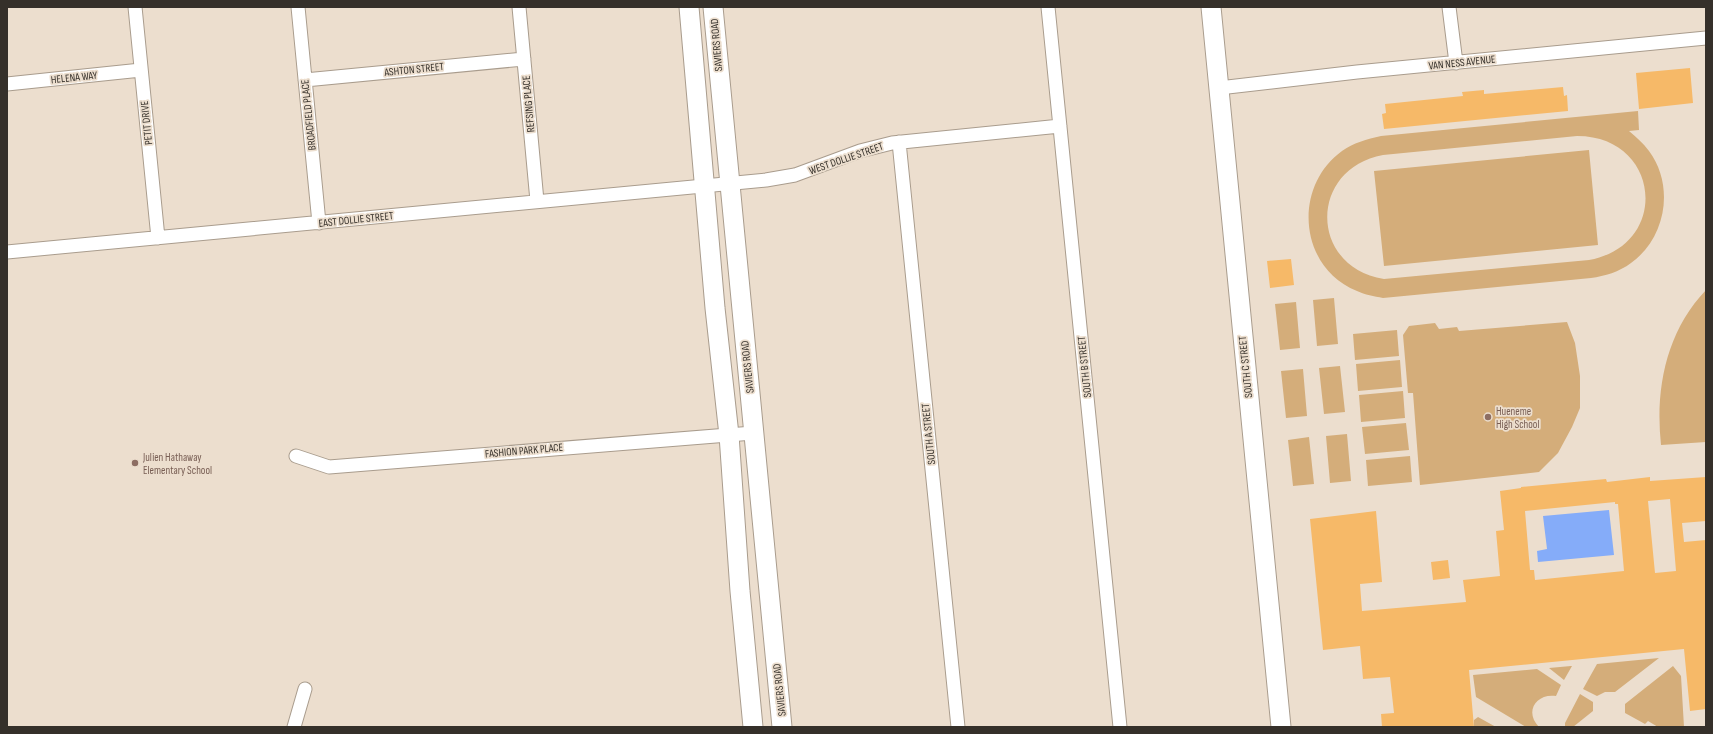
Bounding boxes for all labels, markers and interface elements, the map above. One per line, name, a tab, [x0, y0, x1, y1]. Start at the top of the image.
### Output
street label: SAVIERS ROAD	[708, 18, 725, 72]
street label: VAN NESS AVENUE	[1428, 53, 1496, 72]
street label: ASHTON STREET	[383, 60, 445, 79]
street label: HELENA WAY	[50, 69, 98, 86]
street label: REFSING PLACE	[520, 75, 537, 133]
street label: BROADFIELD PLACE	[298, 79, 319, 151]
street label: PETIT DRIVE	[138, 100, 155, 146]
street label: WEST DOLLIE STREET	[807, 140, 886, 177]
street label: EAST DOLLIE STREET	[318, 209, 395, 230]
street label: SOUTH B STREET	[1075, 335, 1094, 398]
street label: SOUTH C STREET	[1236, 335, 1255, 399]
street label: SAVIERS ROAD	[738, 340, 757, 394]
street label: SOUTH A STREET	[919, 402, 938, 465]
place label: Hueneme High School	[1496, 405, 1539, 431]
marker: Hueneme High School	[1483, 412, 1493, 422]
street label: FASHION PARK PLACE	[484, 441, 564, 460]
place label: Julien Hathaway Elementary School	[142, 451, 212, 477]
marker: Julien Hathaway Elementary School	[130, 458, 140, 468]
street label: SAVIERS ROAD	[770, 663, 789, 717]

